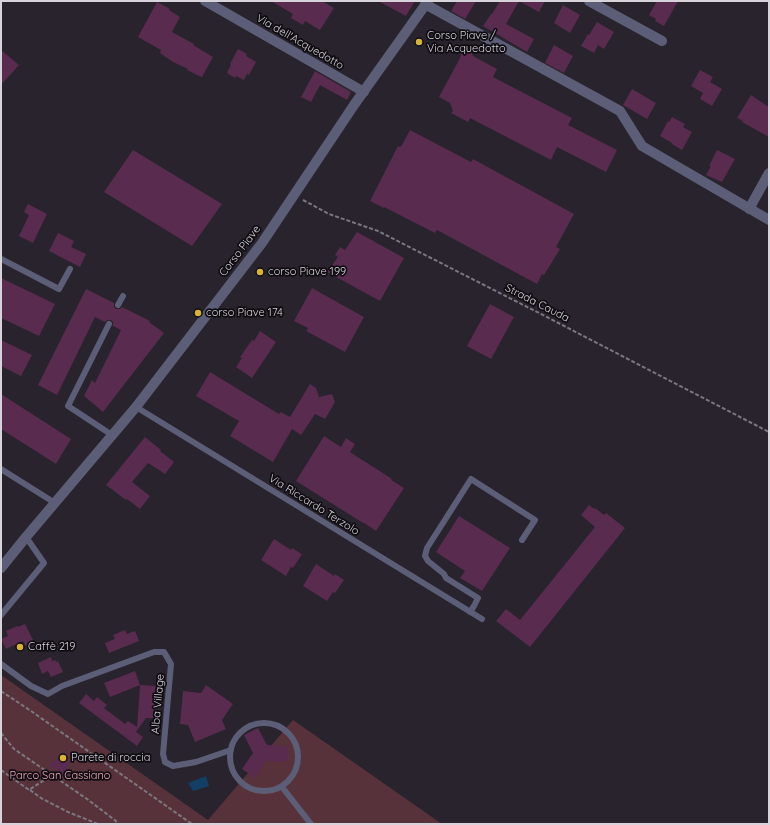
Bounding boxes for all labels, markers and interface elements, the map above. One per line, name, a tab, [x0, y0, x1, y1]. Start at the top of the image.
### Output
street label: Via dell'Acquedotto	[254, 12, 346, 72]
place label: Corso Piave / Via Acquedotto	[427, 29, 506, 55]
marker: Corso Piave / Via Acquedotto	[414, 37, 424, 47]
street label: Corso Piave	[217, 223, 263, 279]
place label: corso Piave 199	[268, 265, 346, 279]
marker: corso Piave 199	[255, 267, 265, 277]
street label: Strada Cauda	[503, 281, 571, 325]
place label: corso Piave 174	[206, 306, 283, 320]
marker: corso Piave 174	[193, 308, 203, 318]
street label: Via Riccardo Terzolo	[266, 472, 362, 538]
place label: Caffè 219	[28, 640, 75, 654]
marker: Caffè 219	[15, 642, 25, 652]
street label: Alba Village	[149, 673, 167, 735]
place label: Parete di roccia	[71, 751, 150, 765]
marker: Parete di roccia	[58, 753, 68, 763]
park label: Parco San Cassiano	[10, 769, 110, 783]

